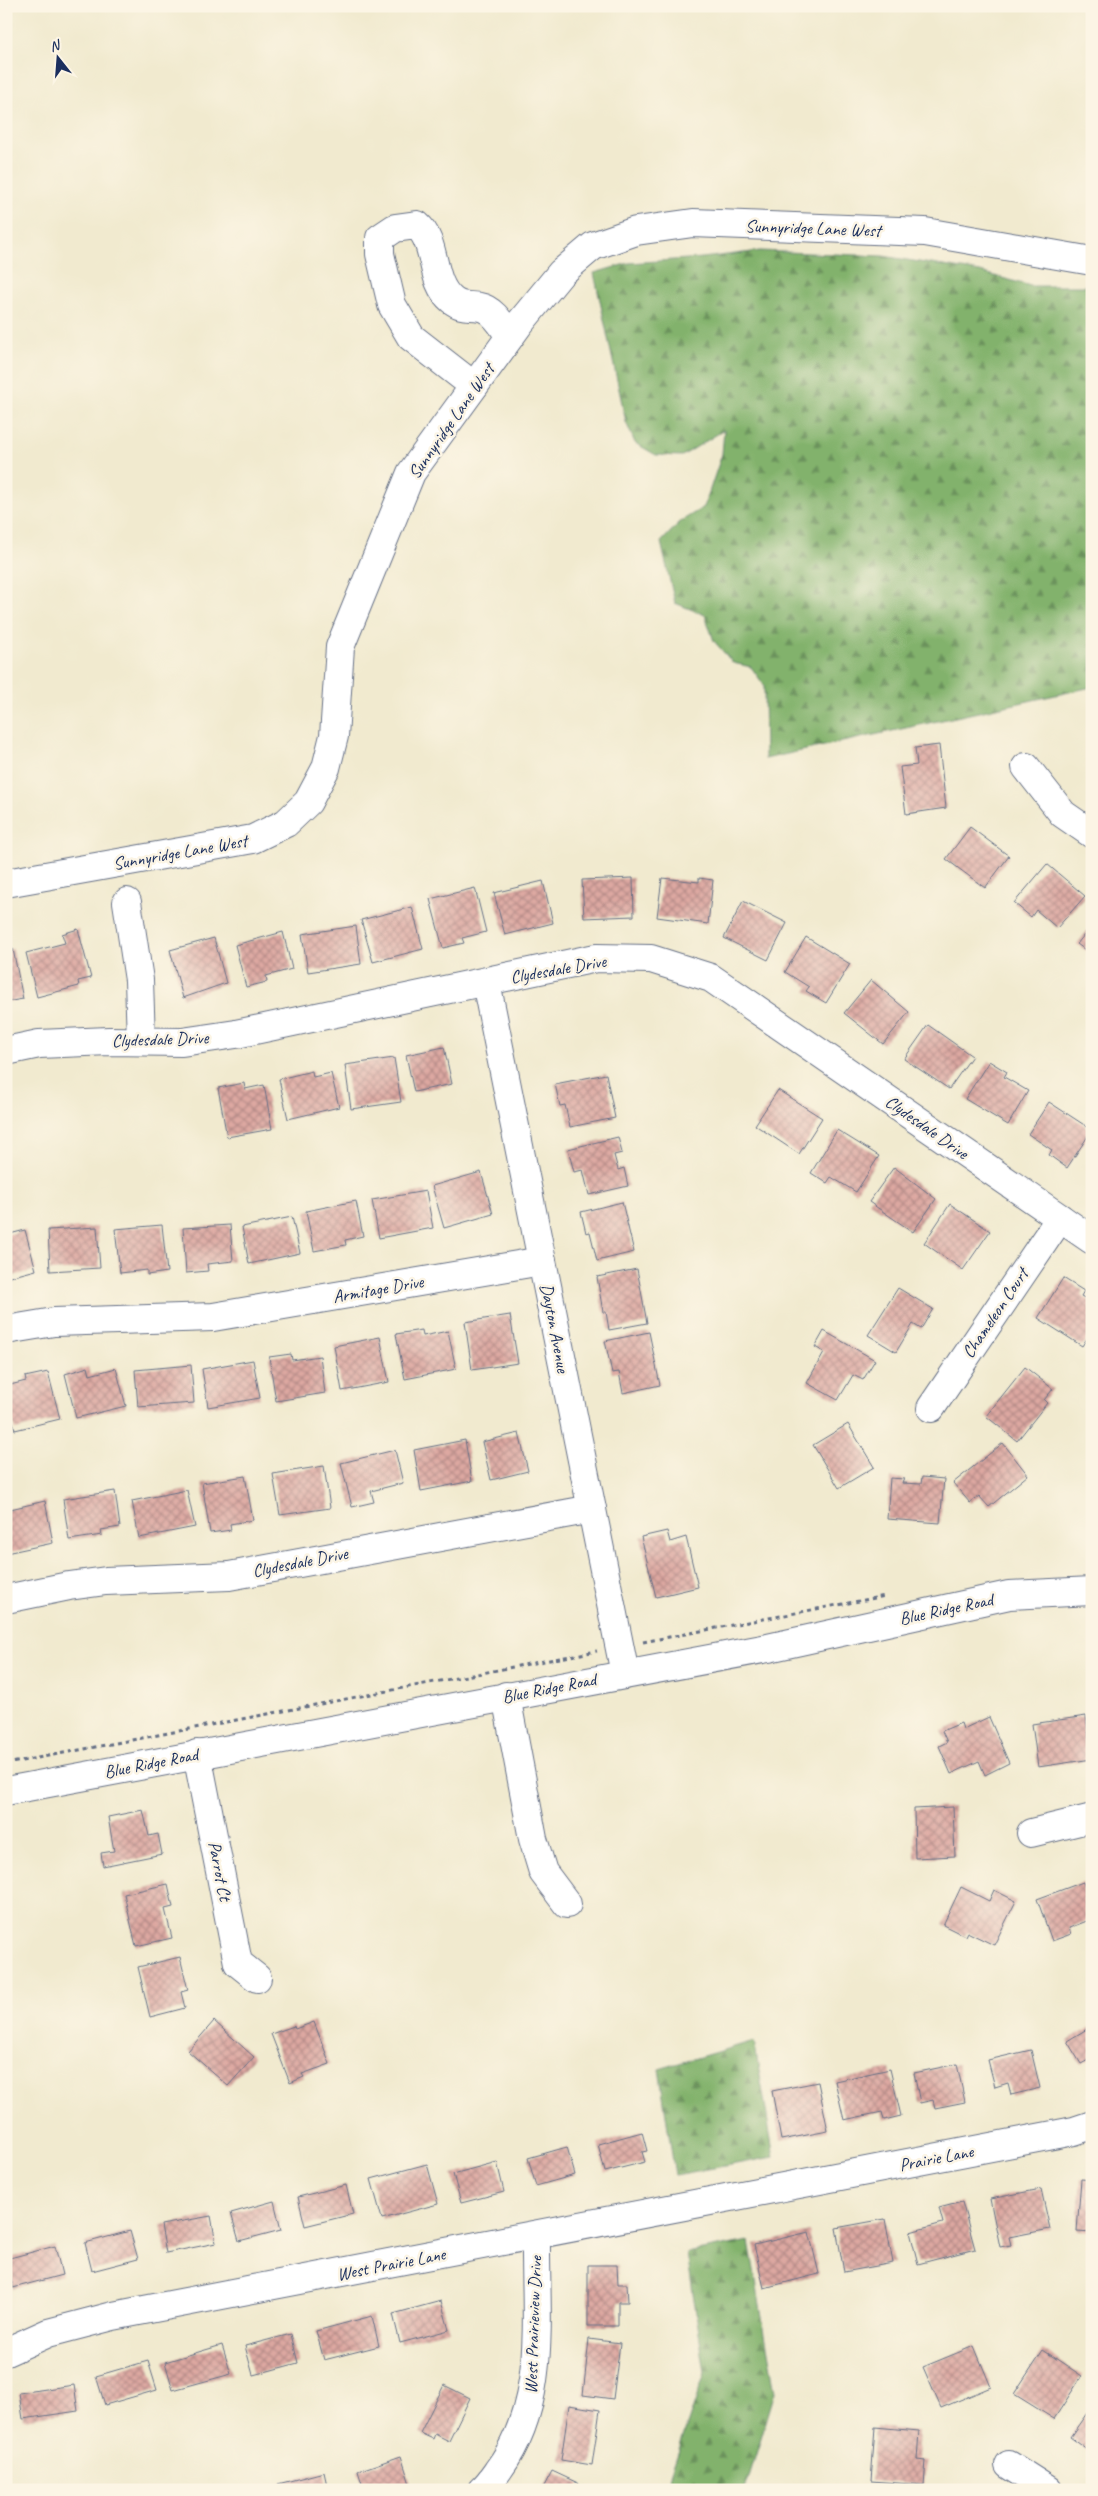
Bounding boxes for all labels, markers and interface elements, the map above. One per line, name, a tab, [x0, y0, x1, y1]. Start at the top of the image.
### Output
north arrow	[32, 32, 82, 82]
text: N	[48, 36, 63, 55]
street label: Sunnyridge Lane West	[745, 215, 884, 241]
street label: Sunnyridge Lane West	[403, 357, 501, 483]
street label: Sunnyridge Lane West	[111, 829, 252, 875]
street label: Clydesdale Drive	[508, 950, 609, 988]
street label: Clydesdale Drive	[111, 1026, 210, 1052]
street label: Clydesdale Drive	[881, 1090, 974, 1164]
street label: Chameleon Court	[957, 1262, 1035, 1362]
street label: Armitage Drive	[331, 1270, 426, 1308]
street label: Dayton Avenue	[536, 1282, 575, 1375]
street label: Clydesdale Drive	[250, 1542, 351, 1582]
street label: Blue Ridge Road	[897, 1588, 998, 1630]
street label: Blue Ridge Road	[500, 1668, 601, 1708]
street label: Blue Ridge Road	[102, 1743, 203, 1783]
street label: Parrot Ct	[204, 1840, 237, 1904]
street label: Prairie Lane	[897, 2140, 976, 2176]
street label: West Prairie Lane	[335, 2242, 448, 2285]
street label: West Prairieview Drive	[520, 2255, 546, 2394]

